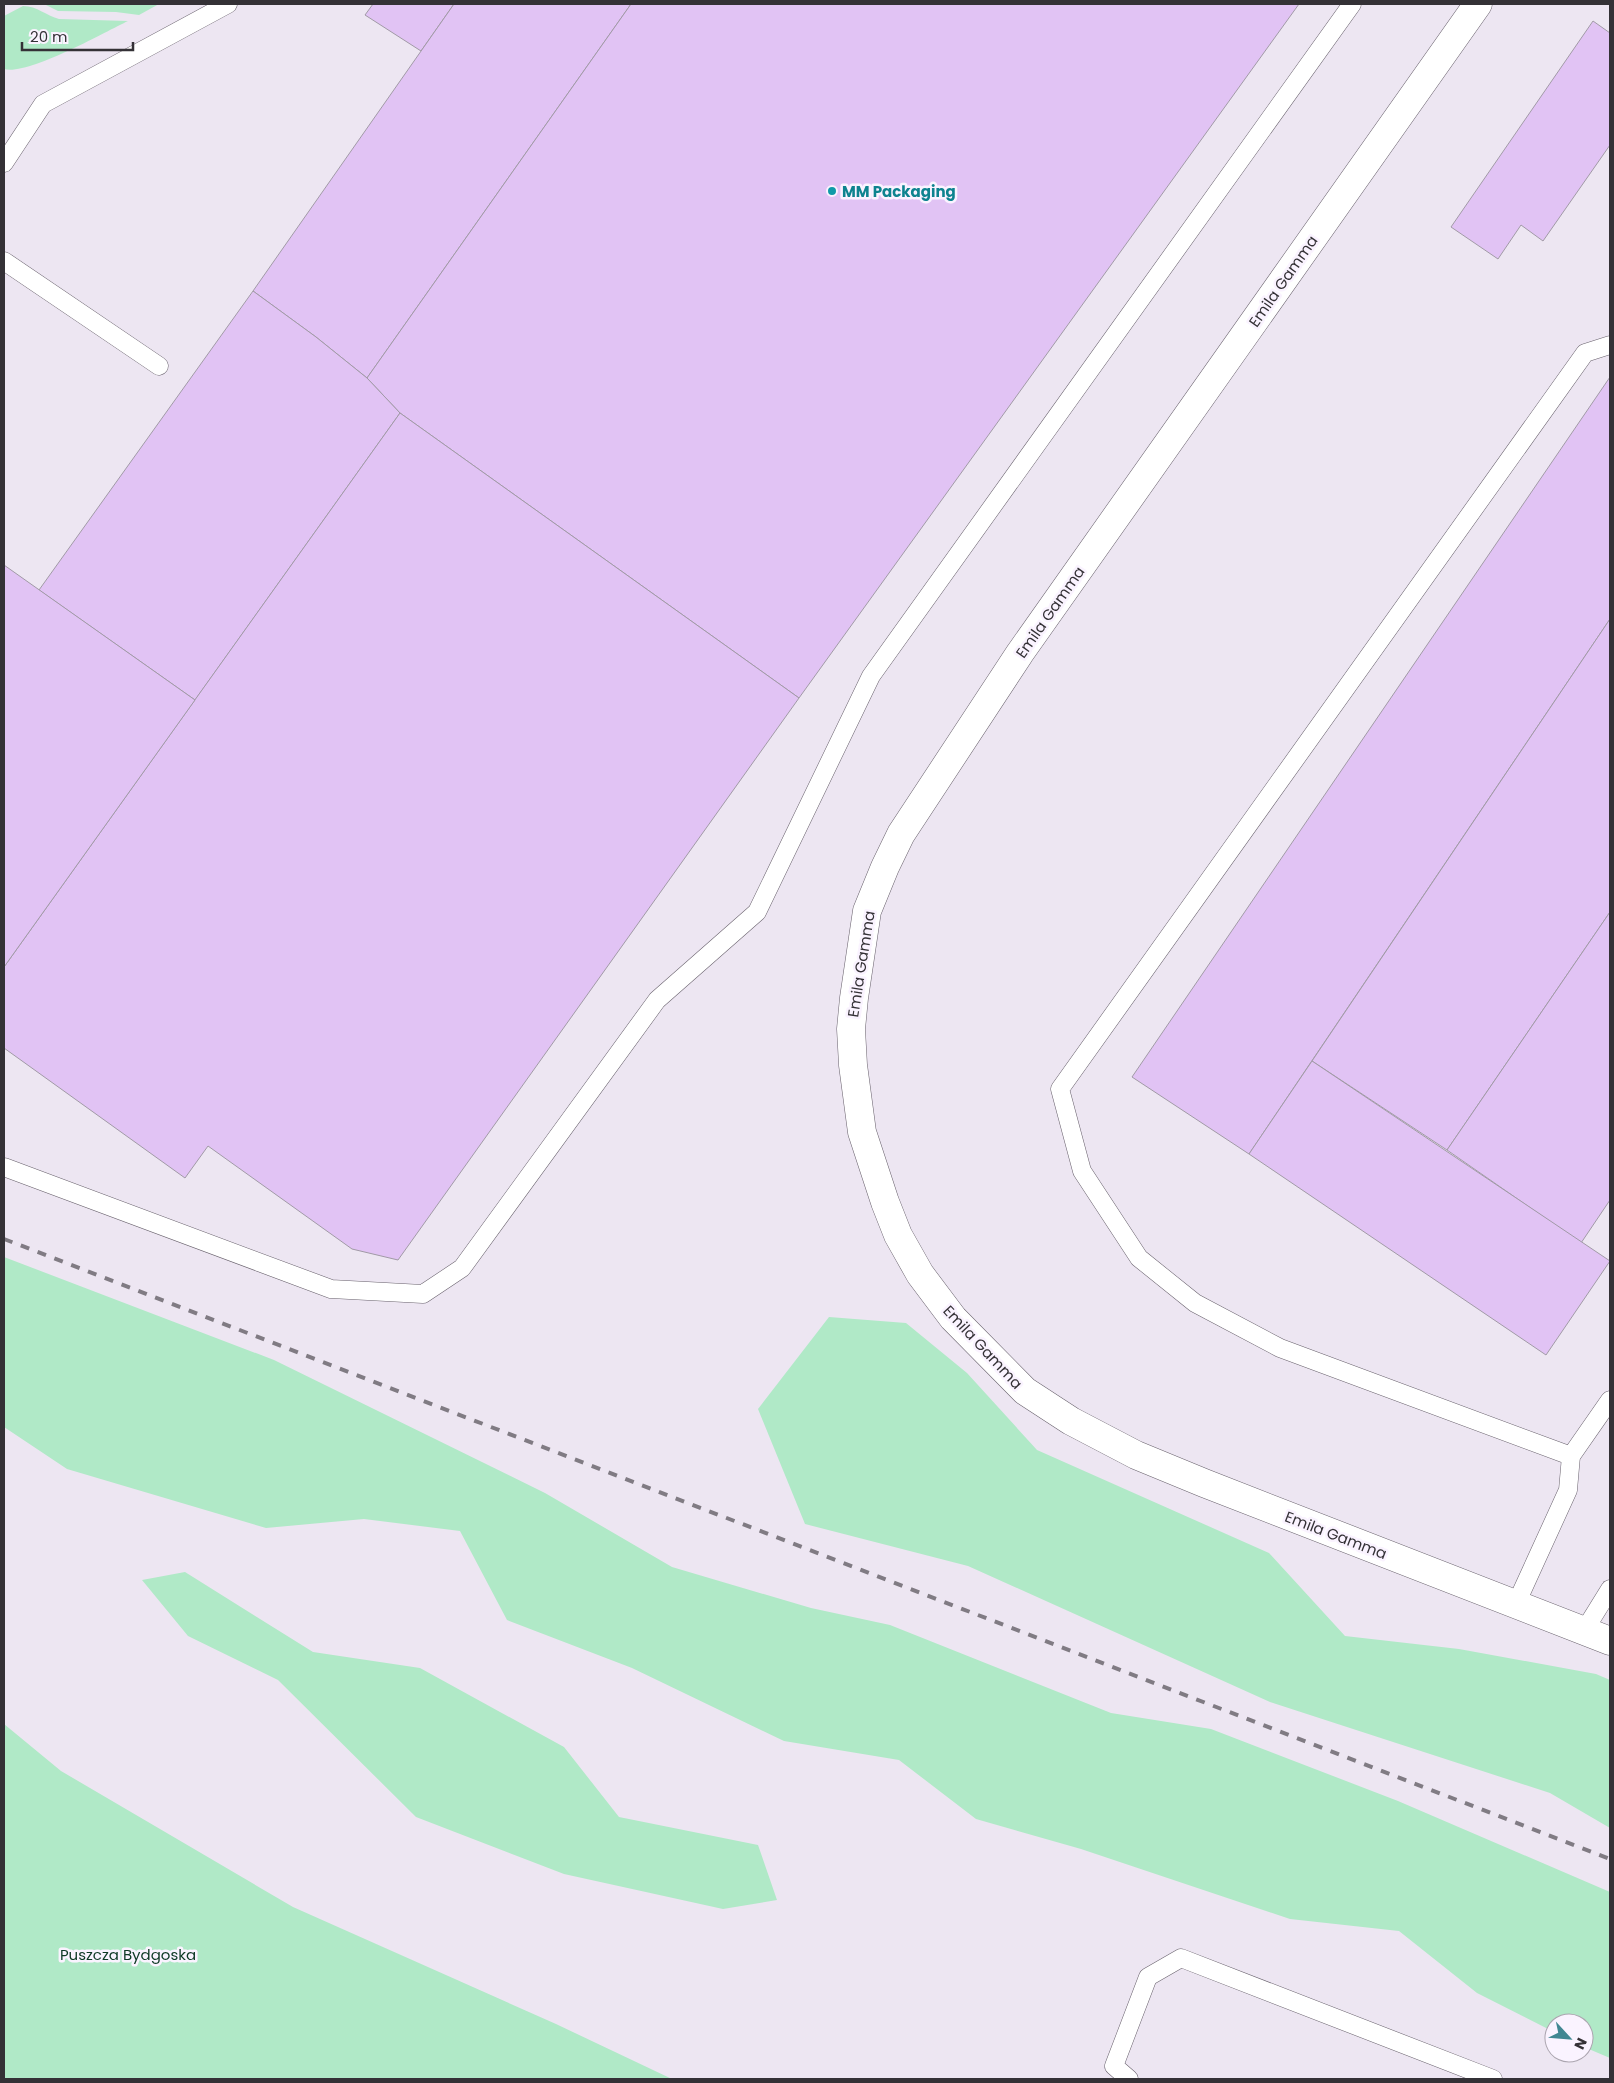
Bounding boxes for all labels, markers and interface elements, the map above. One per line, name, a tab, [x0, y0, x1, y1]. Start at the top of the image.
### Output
scale bar	[22, 20, 134, 52]
text: 20 m	[30, 26, 68, 47]
place label: MM Packaging	[842, 181, 956, 202]
marker: MM Packaging	[826, 185, 838, 197]
street label: Emila Gamma	[1244, 231, 1322, 331]
street label: Emila Gamma	[1011, 562, 1089, 662]
street label: Emila Gamma	[842, 909, 880, 1019]
street label: Emila Gamma	[939, 1301, 1027, 1393]
street label: Emila Gamma	[1282, 1506, 1390, 1564]
park label: Puszcza Bydgoska	[60, 1944, 196, 1965]
north arrow	[1544, 2013, 1594, 2063]
text: N	[1569, 2035, 1592, 2053]

